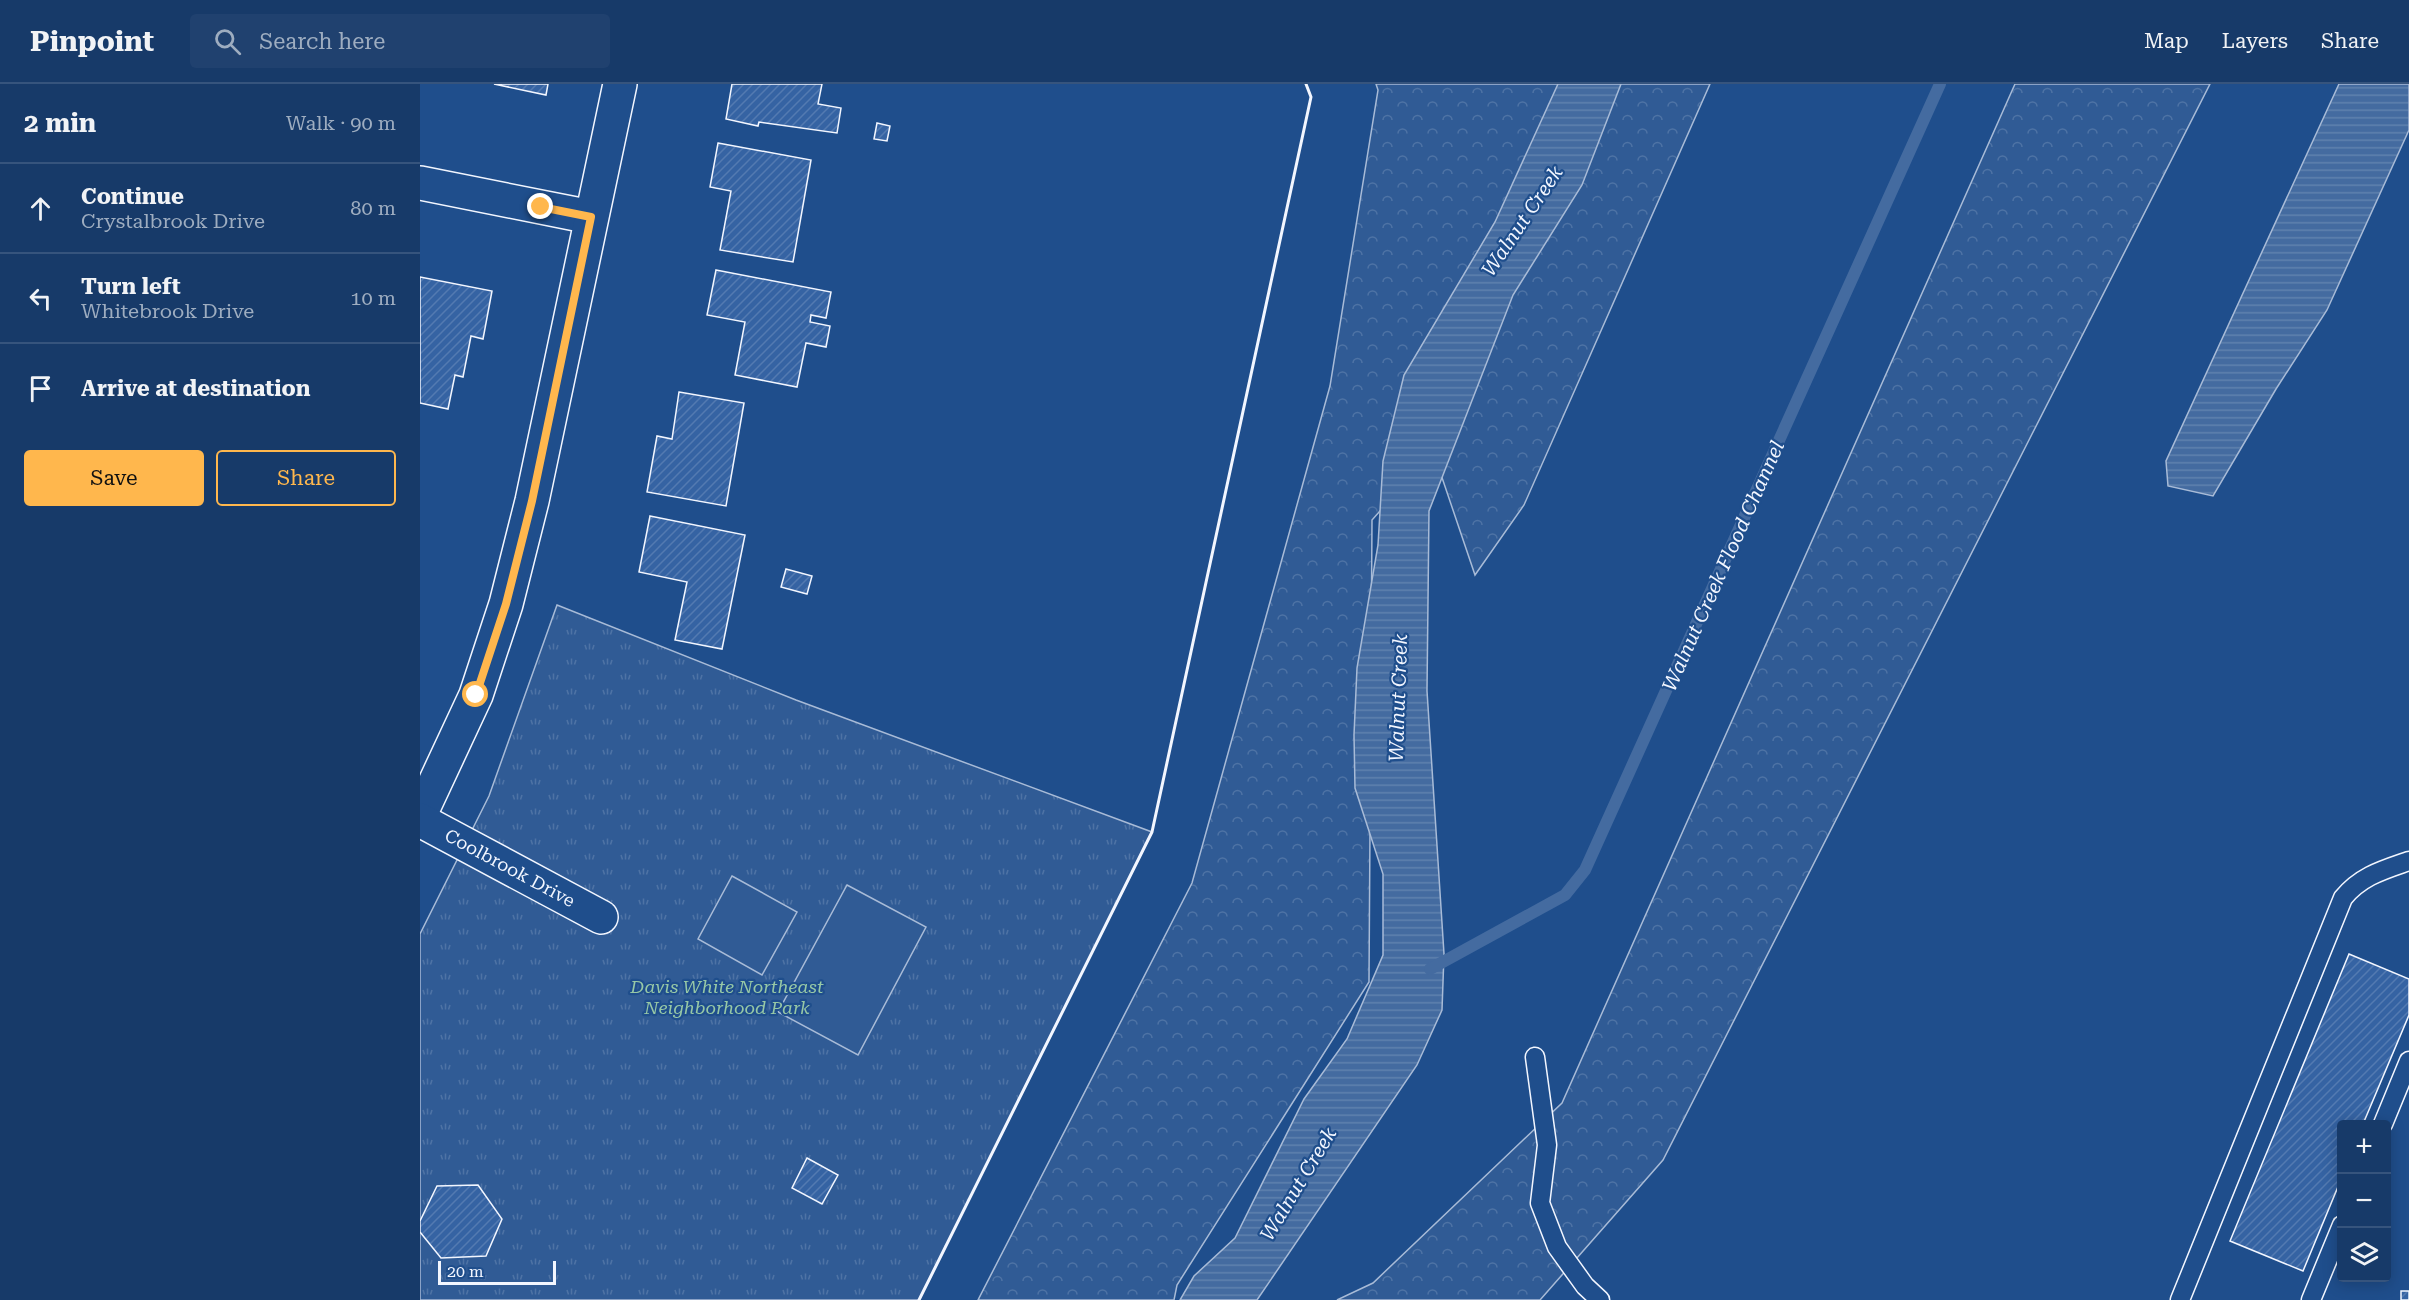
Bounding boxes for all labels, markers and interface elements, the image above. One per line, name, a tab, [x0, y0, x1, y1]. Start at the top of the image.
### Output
search box	[190, 14, 610, 68]
text: Pinpoint	[30, 25, 154, 58]
icon: search	[211, 25, 244, 58]
text: Search here	[259, 29, 385, 54]
text: Map	[2144, 29, 2189, 53]
text: Layers	[2222, 29, 2288, 53]
text: Share	[2321, 29, 2379, 53]
text: 2 min	[24, 108, 96, 138]
text: Walk · 90 m	[286, 111, 396, 135]
water label: Walnut Creek	[1476, 161, 1568, 281]
text: Continue	[81, 184, 184, 209]
icon: ahead	[24, 192, 57, 225]
route end	[527, 193, 553, 219]
text: 80 m	[350, 196, 396, 220]
text: Crystalbrook Drive	[81, 209, 265, 233]
text: Turn left	[81, 274, 181, 299]
icon: left	[24, 282, 57, 315]
text: 10 m	[350, 286, 396, 310]
text: Whitebrook Drive	[81, 299, 254, 323]
icon: arrive	[24, 372, 57, 405]
text: Arrive at destination	[81, 376, 310, 401]
water label: Walnut Creek Flood Channel	[1657, 437, 1789, 695]
button: Save	[24, 450, 204, 506]
button: Share	[216, 450, 396, 506]
water label: Walnut Creek	[1384, 633, 1412, 762]
route start	[462, 681, 488, 707]
street label: Coolbrook Drive	[441, 824, 579, 911]
park label: Davis White Northeast Neighborhood Park	[629, 976, 824, 1018]
map controls	[2337, 1120, 2391, 1282]
button: +	[2337, 1120, 2391, 1174]
water label: Walnut Creek	[1255, 1123, 1341, 1245]
button: −	[2337, 1174, 2391, 1228]
button: layers	[2337, 1228, 2391, 1282]
scale bar	[438, 1258, 556, 1286]
text: 20 m	[447, 1262, 484, 1281]

